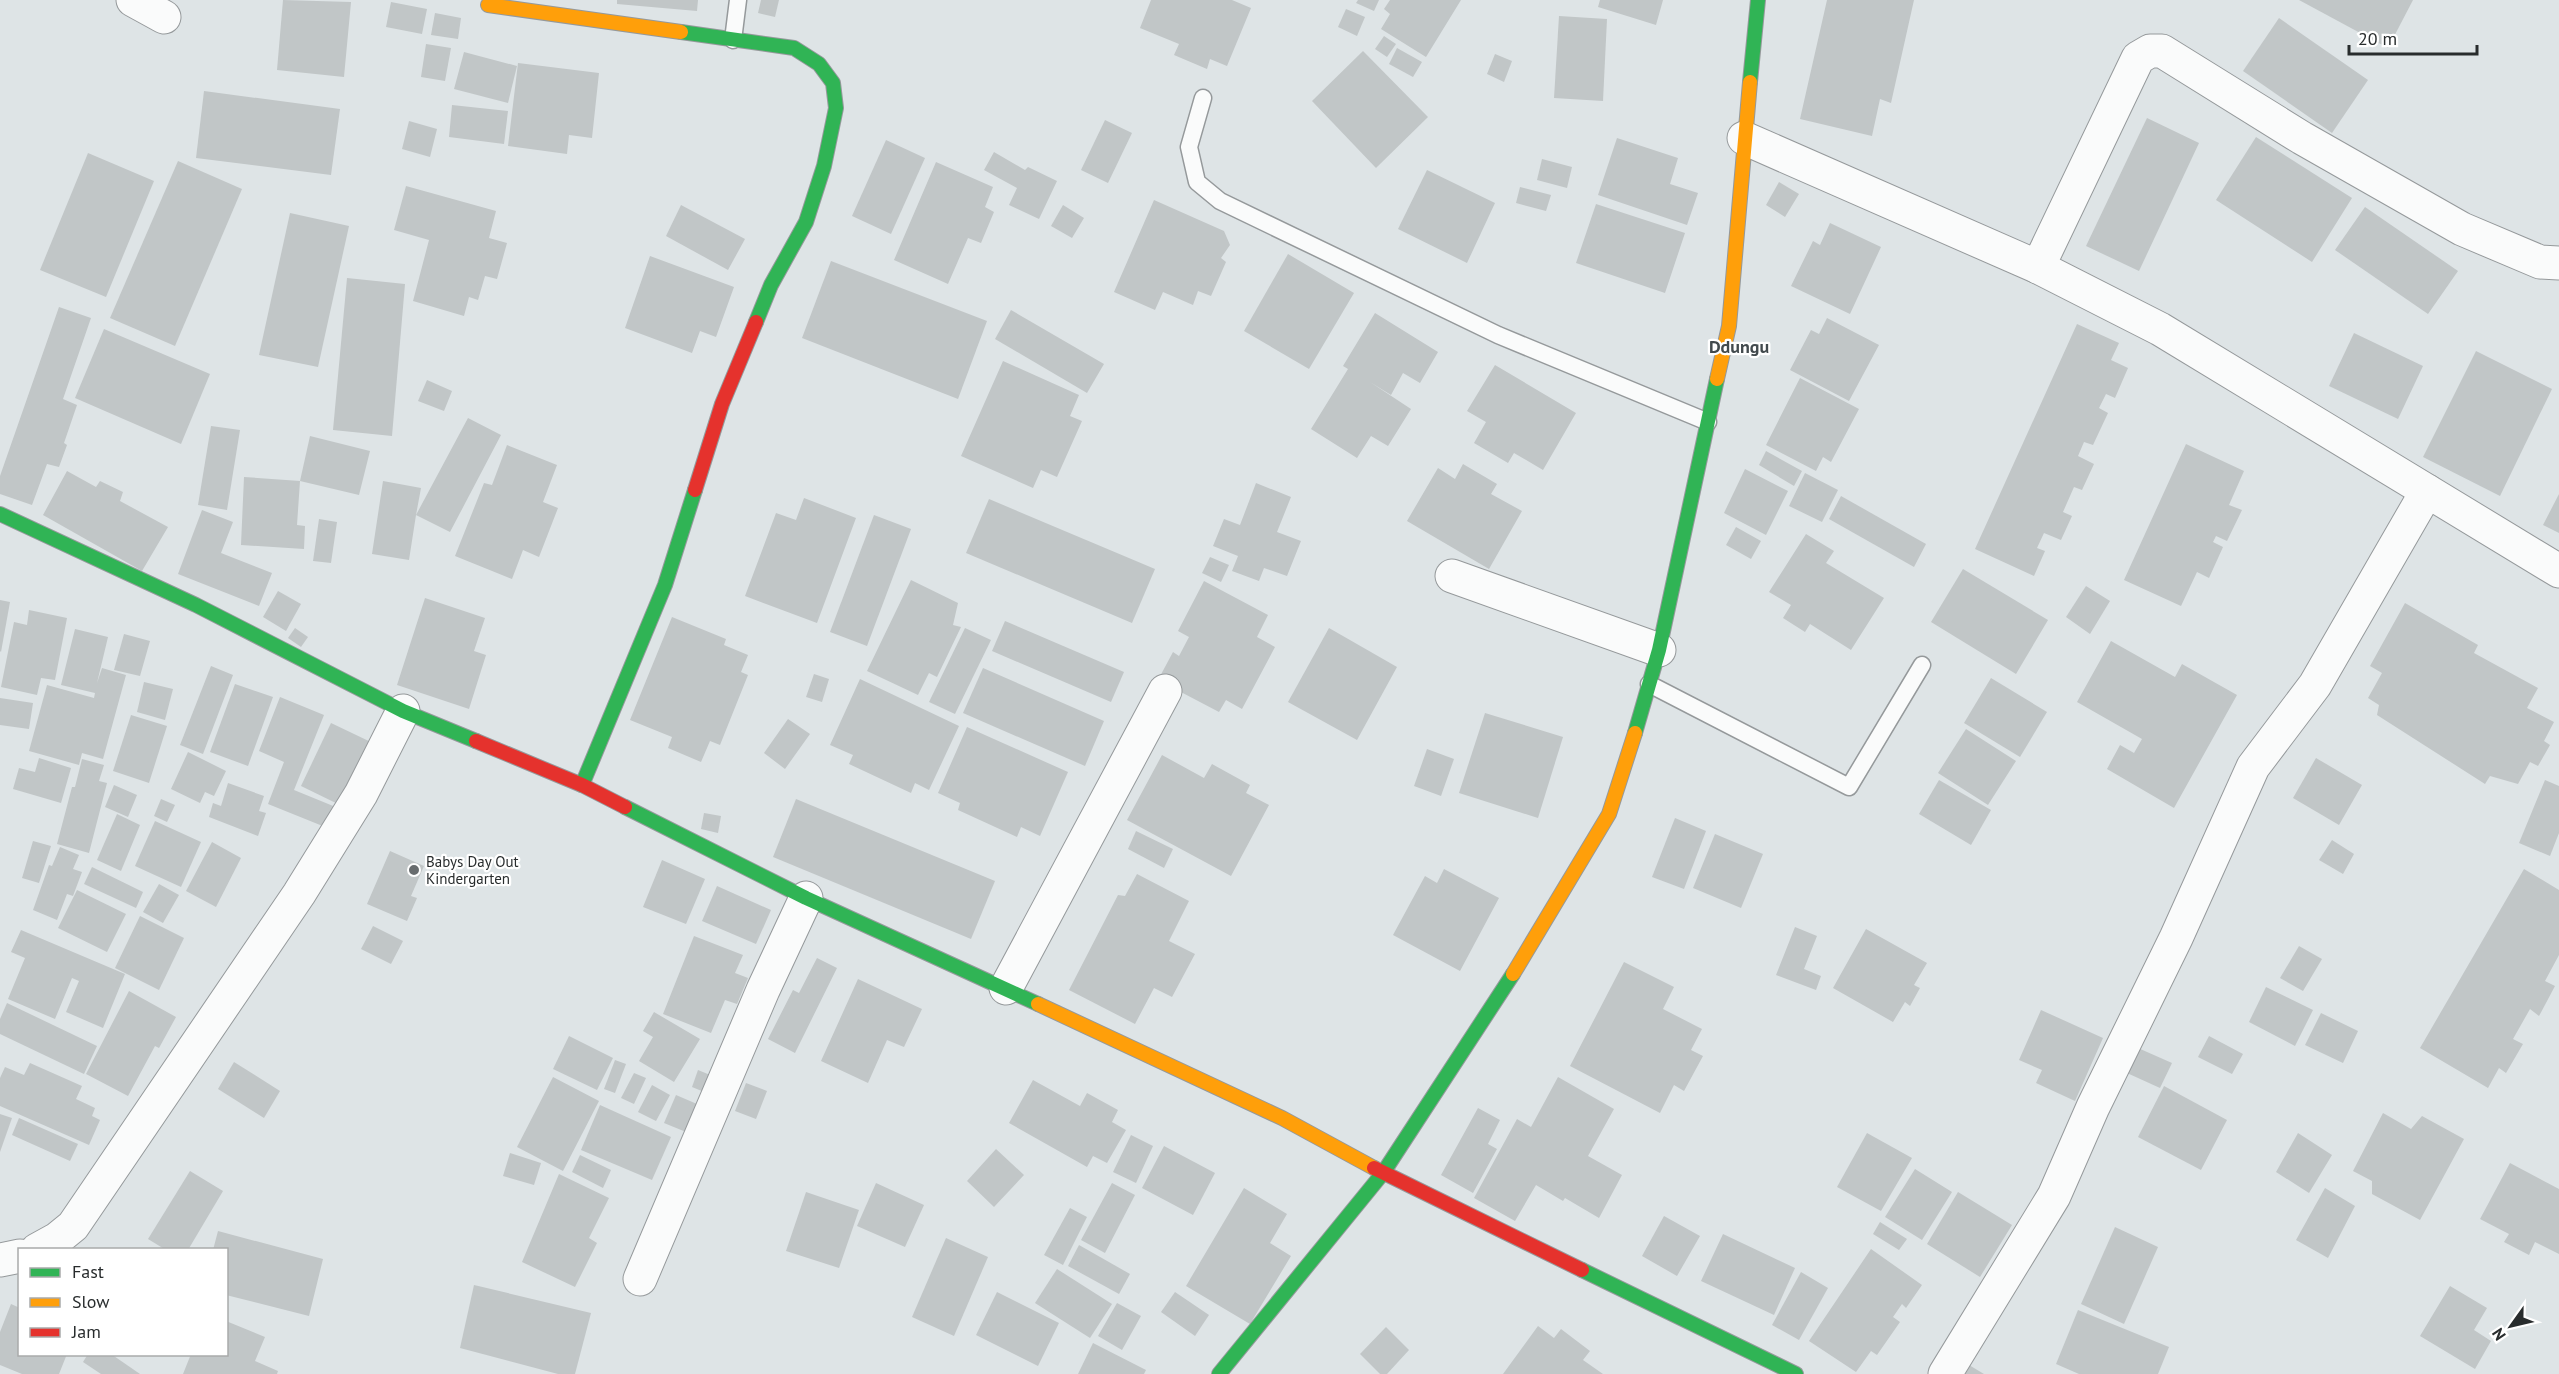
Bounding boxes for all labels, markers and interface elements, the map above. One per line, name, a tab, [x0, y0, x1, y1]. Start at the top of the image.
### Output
scale bar	[2349, 18, 2476, 56]
text: 20 m	[2358, 27, 2397, 50]
district label: Ddungu	[1709, 335, 1769, 358]
place label: Babys Day Out Kindergarten	[426, 852, 519, 888]
marker: Babys Day Out Kindergarten	[407, 863, 421, 877]
legend	[18, 1248, 228, 1356]
text: Fast	[72, 1260, 104, 1283]
text: Slow	[72, 1290, 110, 1313]
north arrow	[2481, 1296, 2541, 1356]
text: Jam	[71, 1320, 101, 1343]
text: N	[2487, 1324, 2510, 1344]

